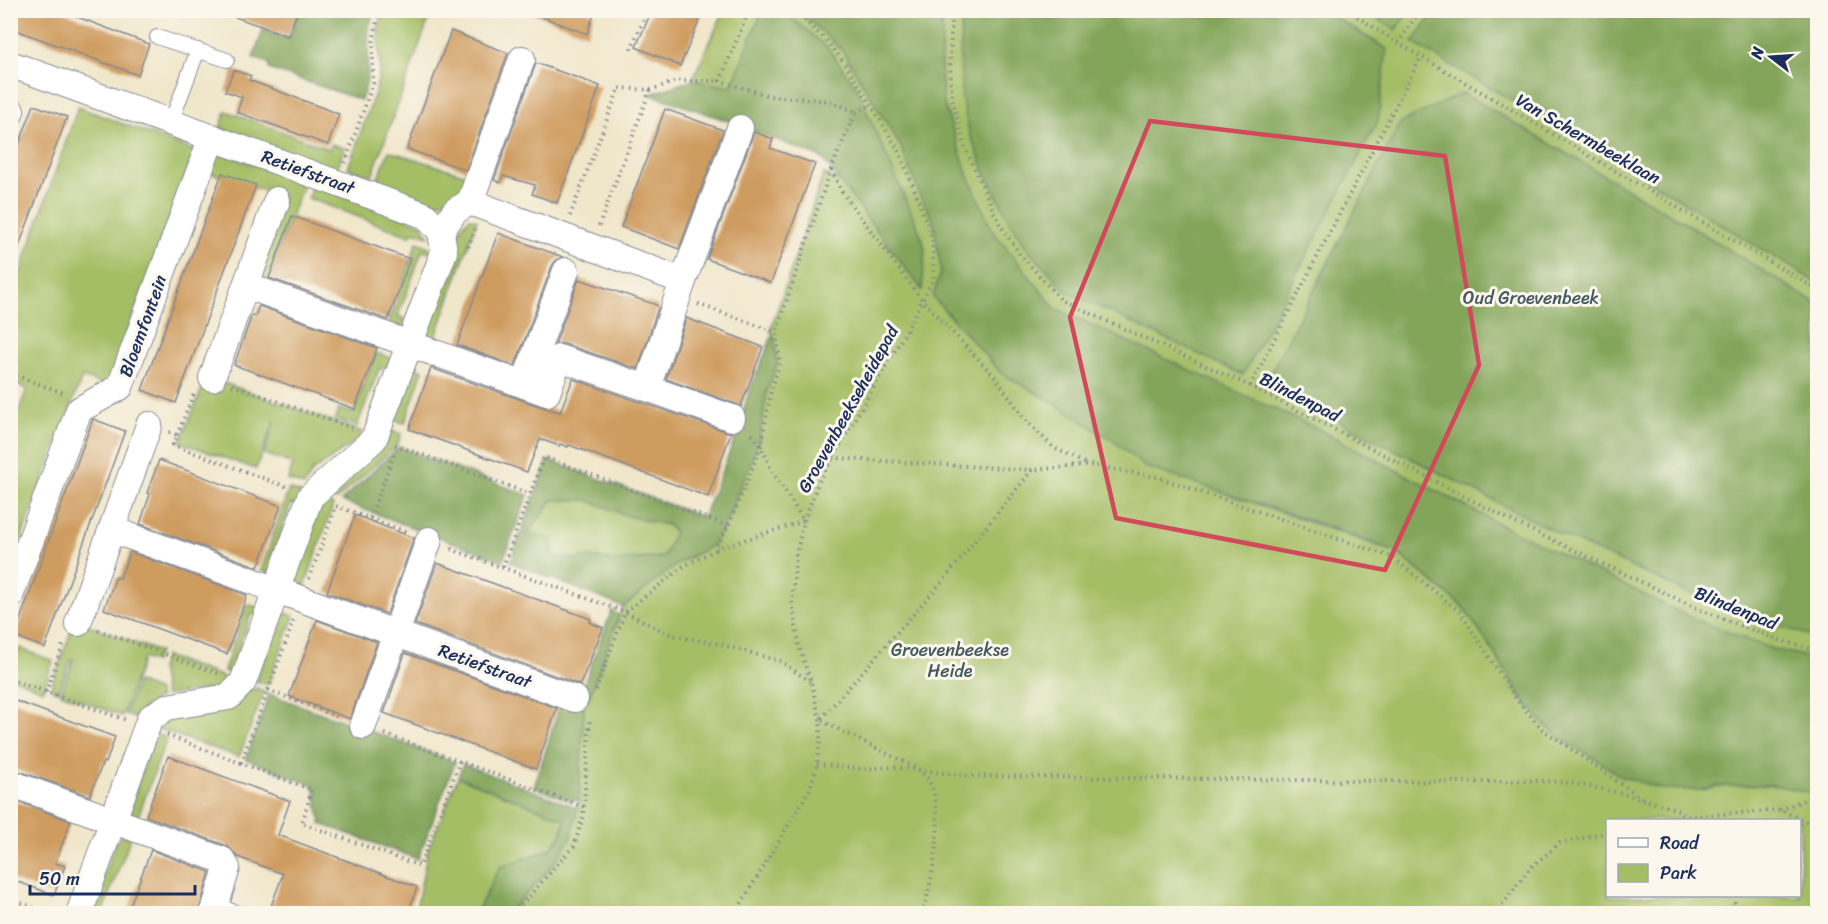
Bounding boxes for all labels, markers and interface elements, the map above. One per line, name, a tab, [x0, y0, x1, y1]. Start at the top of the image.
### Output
north arrow	[1741, 27, 1801, 87]
text: N	[1741, 42, 1773, 63]
street label: Van Schermbeeklaan	[1509, 84, 1667, 194]
street label: Retiefstraat	[257, 140, 360, 204]
street label: Bloemfontein	[110, 270, 176, 382]
park label: Oud Groevenbeek	[1463, 282, 1599, 314]
street label: Groevenbeekseheidepad	[789, 318, 908, 499]
street label: Blindenpad	[1254, 363, 1348, 432]
street label: Blindenpad	[1689, 577, 1784, 640]
street label: Retiefstraat	[434, 634, 537, 698]
park label: Groevenbeekse Heide	[891, 634, 1009, 687]
legend	[1606, 819, 1801, 897]
text: Road	[1660, 827, 1700, 859]
text: Park	[1660, 857, 1697, 889]
scale bar	[30, 858, 195, 896]
text: 50 m	[39, 863, 80, 895]

